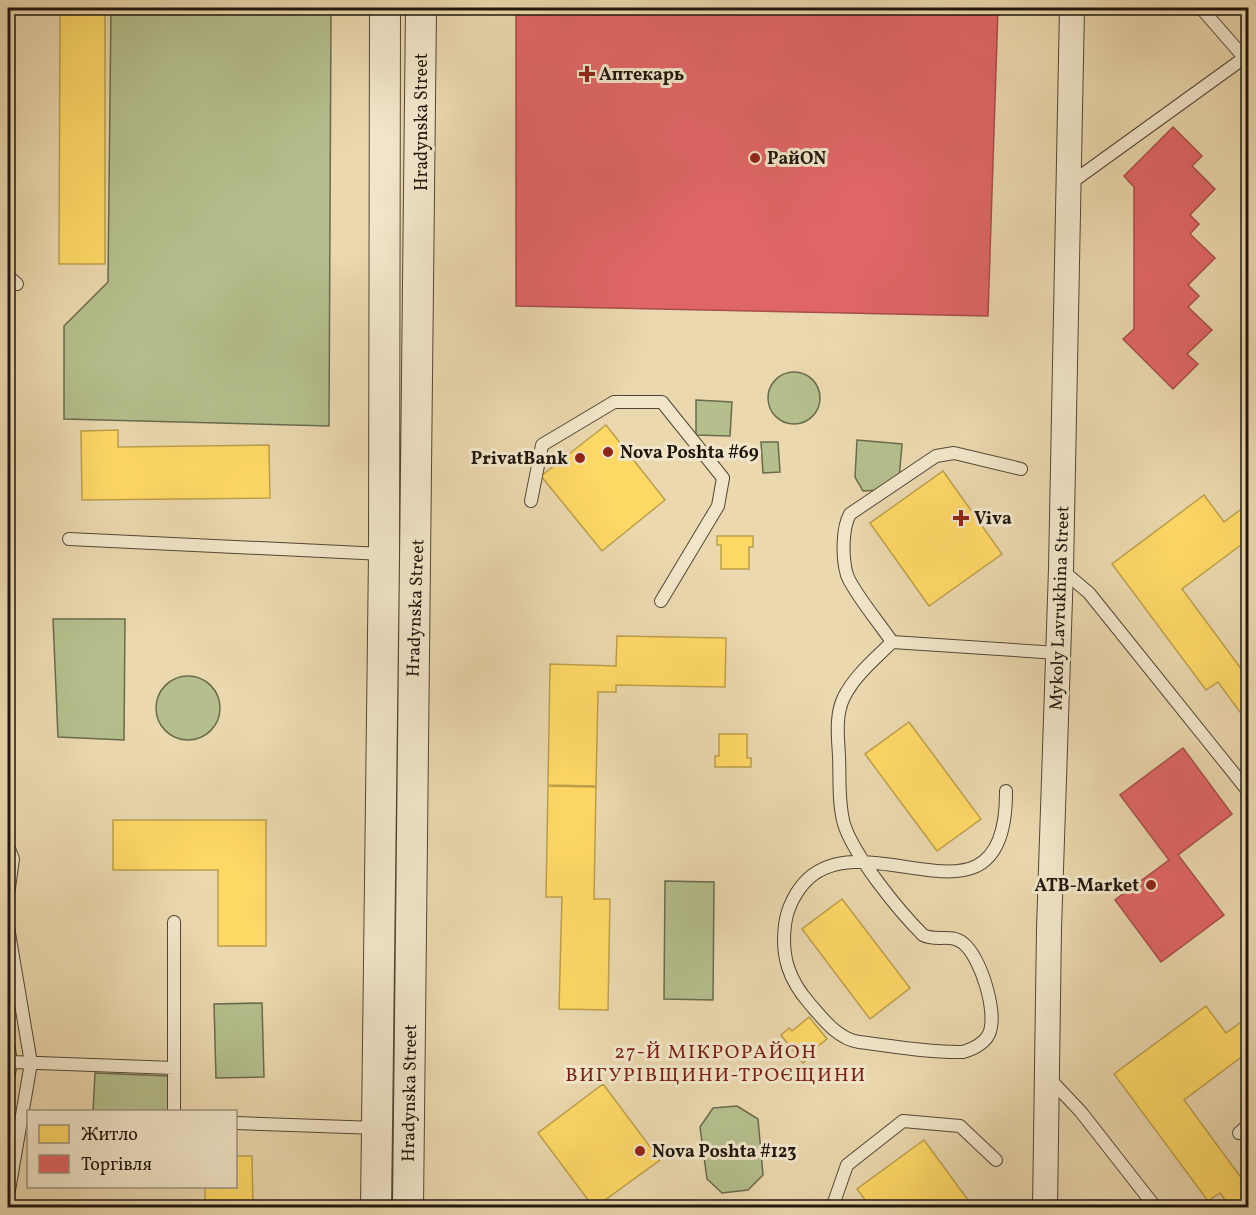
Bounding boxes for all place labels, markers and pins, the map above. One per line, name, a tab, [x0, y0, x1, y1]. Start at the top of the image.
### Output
place label: Аптекарь	[599, 63, 684, 88]
marker: Аптекарь	[580, 67, 594, 81]
place label: РайON	[767, 147, 826, 172]
marker: РайON	[748, 151, 762, 165]
place label: Nova Poshta #69	[620, 441, 759, 466]
marker: Nova Poshta #69	[601, 445, 615, 459]
place label: PrivatBank	[471, 447, 568, 472]
marker: PrivatBank	[573, 451, 587, 465]
place label: Viva	[974, 507, 1012, 532]
marker: Viva	[952, 509, 970, 527]
place label: ATB-Market	[1035, 874, 1139, 899]
marker: ATB-Market	[1144, 878, 1158, 892]
place label: Nova Poshta #123	[652, 1140, 796, 1165]
marker: Nova Poshta #123	[633, 1144, 647, 1158]

